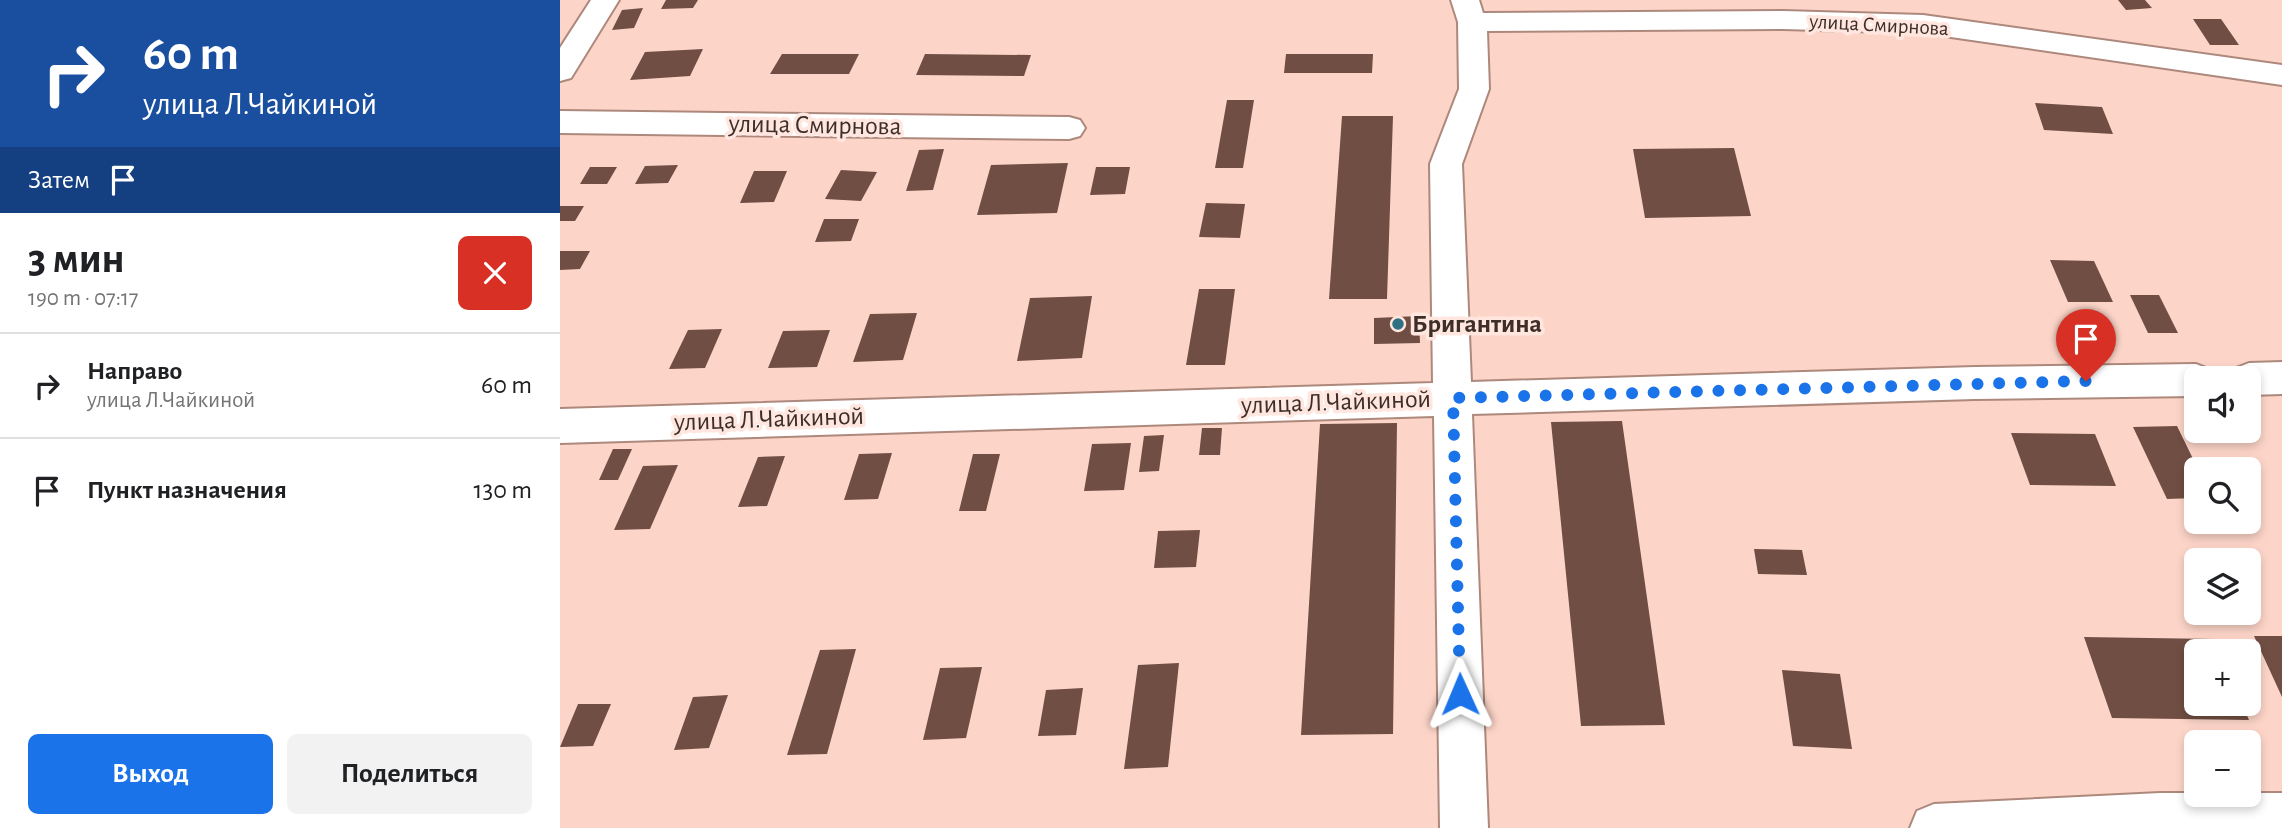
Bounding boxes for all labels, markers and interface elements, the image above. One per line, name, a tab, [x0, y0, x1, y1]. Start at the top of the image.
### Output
street label: улица Смирнова	[1808, 11, 1950, 39]
icon: right	[28, 28, 119, 119]
text: 60 m	[143, 30, 239, 79]
text: улица Л.Чайкиной	[143, 88, 377, 120]
street label: улица Смирнова	[727, 110, 902, 140]
icon: arrive	[104, 161, 142, 199]
text: Затем	[28, 167, 90, 193]
button: close	[458, 236, 532, 310]
text: 3 мин	[28, 238, 125, 280]
text: 190 m · 07:17	[28, 287, 138, 310]
pin	[2056, 309, 2116, 381]
place label: Бригантина	[1412, 311, 1542, 337]
marker: Бригантина	[1390, 316, 1406, 332]
icon: arrive	[2067, 320, 2105, 358]
text: Направо	[87, 358, 182, 384]
map controls	[2184, 366, 2261, 807]
button: sound	[2184, 366, 2261, 443]
icon: right	[28, 367, 66, 405]
text: 60 m	[481, 372, 532, 398]
street label: улица Л.Чайкиной	[1239, 386, 1432, 418]
text: улица Л.Чайкиной	[87, 389, 255, 412]
street label: улица Л.Чайкиной	[672, 403, 865, 435]
button: search	[2184, 457, 2261, 534]
icon: arrive	[28, 472, 66, 510]
text: Пункт назначения	[87, 477, 287, 503]
text: 130 m	[474, 477, 532, 503]
button: layers	[2184, 548, 2261, 625]
button: +	[2184, 639, 2261, 716]
position arrow	[1423, 657, 1497, 731]
button: −	[2184, 730, 2261, 807]
button: Выход	[28, 734, 273, 814]
button: Поделиться	[287, 734, 532, 814]

